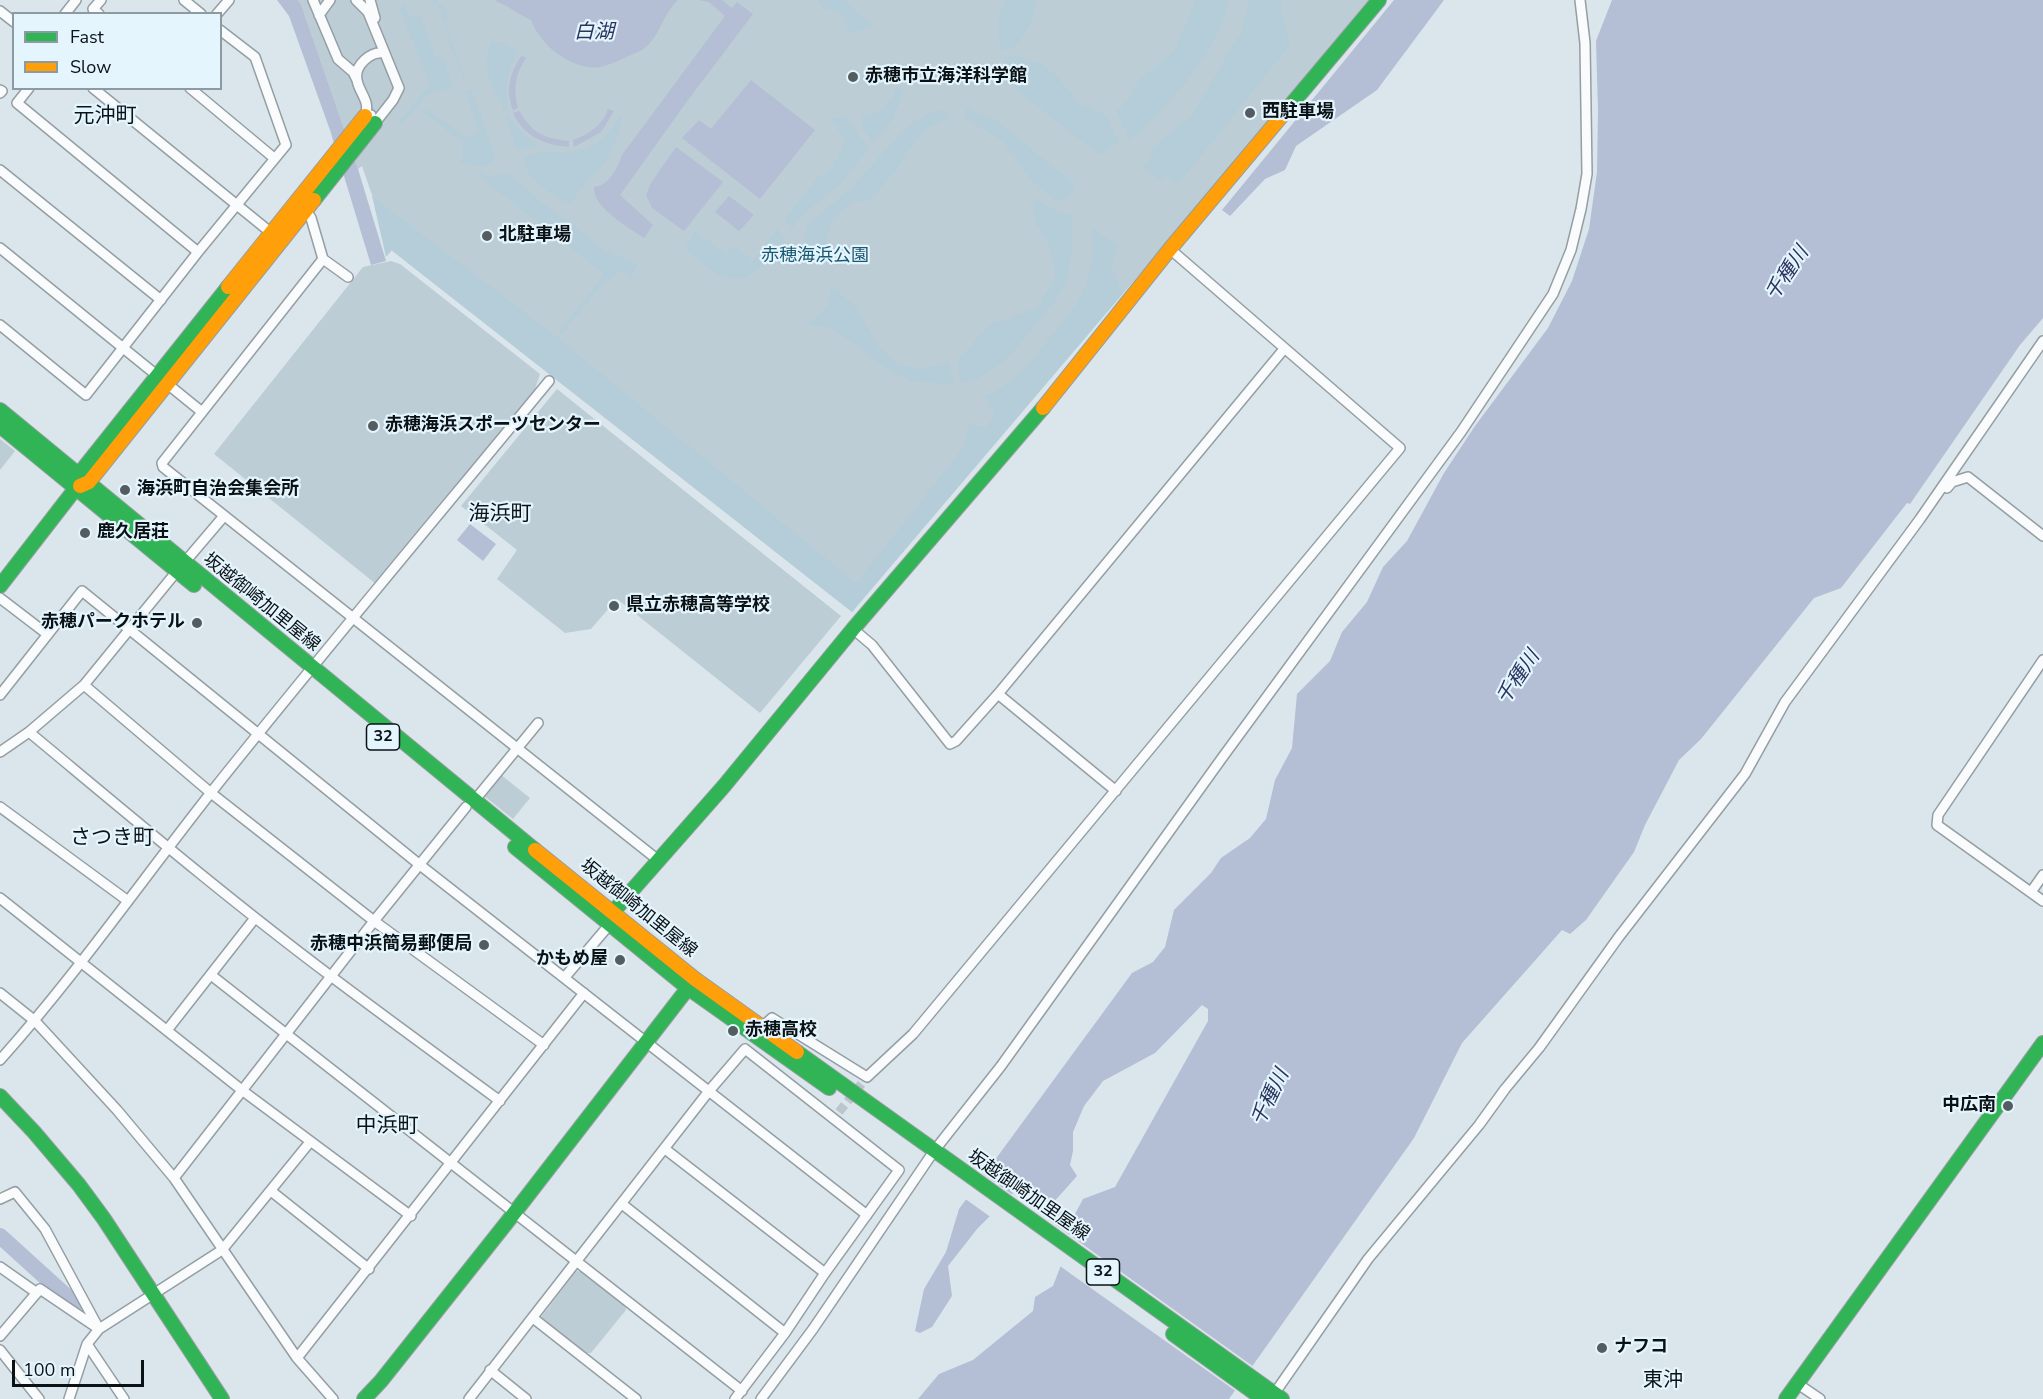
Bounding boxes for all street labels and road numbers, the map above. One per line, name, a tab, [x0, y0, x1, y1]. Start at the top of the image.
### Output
street label: 坂越御崎加里屋線	[198, 549, 324, 657]
road number: 32	[366, 724, 400, 750]
street label: 坂越御崎加里屋線	[575, 855, 701, 963]
street label: 坂越御崎加里屋線	[963, 1146, 1093, 1246]
road number: 32	[1086, 1259, 1120, 1285]

